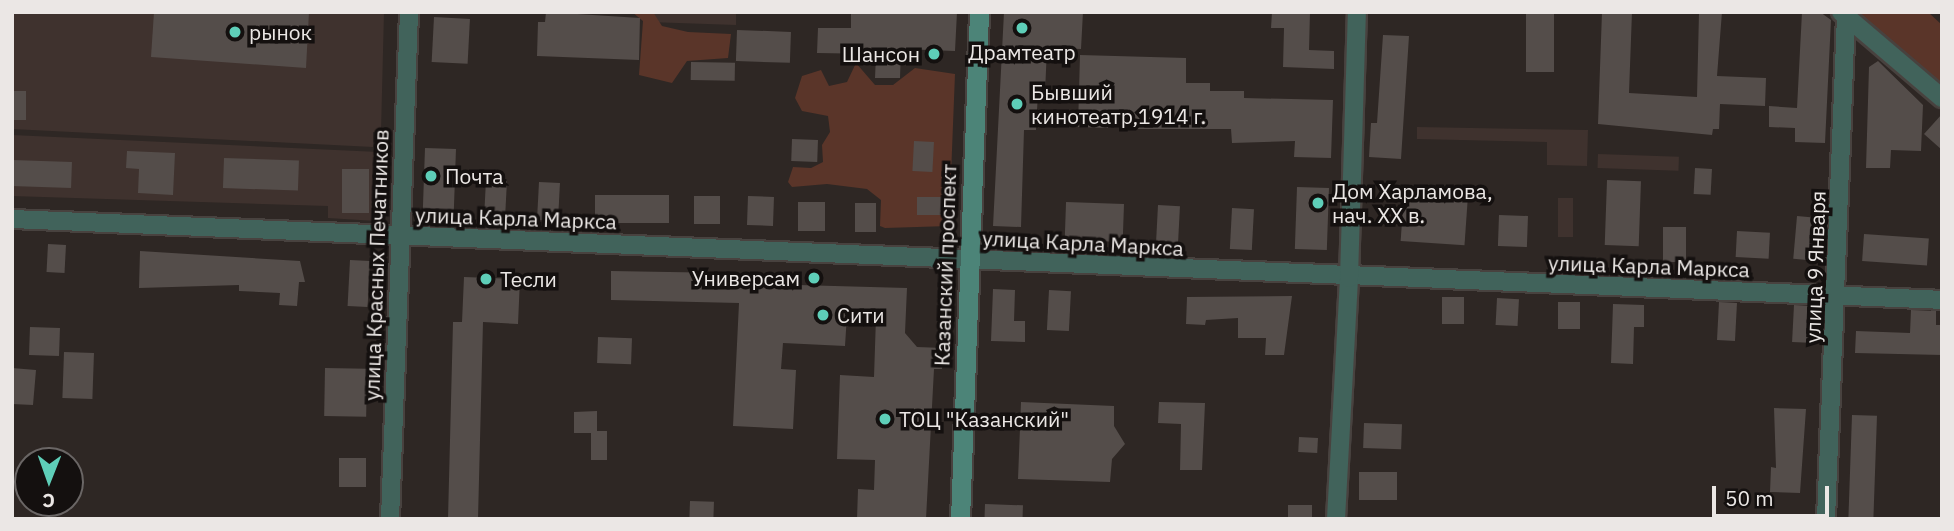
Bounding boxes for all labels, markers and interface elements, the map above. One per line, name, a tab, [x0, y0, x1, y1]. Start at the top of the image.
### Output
place label: рынок	[249, 19, 312, 45]
marker: Драмтеатр	[1014, 20, 1030, 36]
marker: рынок	[227, 24, 243, 40]
place label: Драмтеатр	[968, 39, 1076, 65]
place label: Шансон	[842, 41, 920, 67]
marker: Шансон	[926, 46, 942, 62]
place label: Бывший кинотеатр,1914 г.	[1031, 79, 1206, 129]
marker: Бывший кинотеатр,1914 г.	[1009, 96, 1025, 112]
street label: улица Красных Печатников	[359, 129, 393, 401]
place label: Почта	[445, 163, 503, 189]
street label: Казанский проспект	[929, 163, 961, 367]
marker: Почта	[423, 168, 439, 184]
place label: Дом Харламова, нач. XX в.	[1332, 178, 1493, 228]
street label: улица 9 Января	[1800, 190, 1830, 344]
marker: Дом Харламова, нач. XX в.	[1310, 195, 1326, 211]
street label: улица Карла Маркса	[415, 202, 617, 234]
street label: улица Карла Маркса	[982, 225, 1184, 261]
street label: улица Карла Маркса	[1548, 250, 1750, 282]
place label: Универсам	[692, 265, 800, 291]
place label: Тесли	[500, 266, 557, 292]
marker: Универсам	[806, 270, 822, 286]
marker: Тесли	[478, 271, 494, 287]
place label: Сити	[837, 302, 885, 328]
marker: Сити	[815, 307, 831, 323]
place label: ТОЦ "Казанский"	[899, 406, 1069, 432]
marker: ТОЦ "Казанский"	[877, 411, 893, 427]
north arrow	[14, 447, 84, 517]
scale bar	[1716, 472, 1833, 516]
text: 50 m	[1725, 484, 1774, 512]
text: С	[42, 489, 55, 513]

